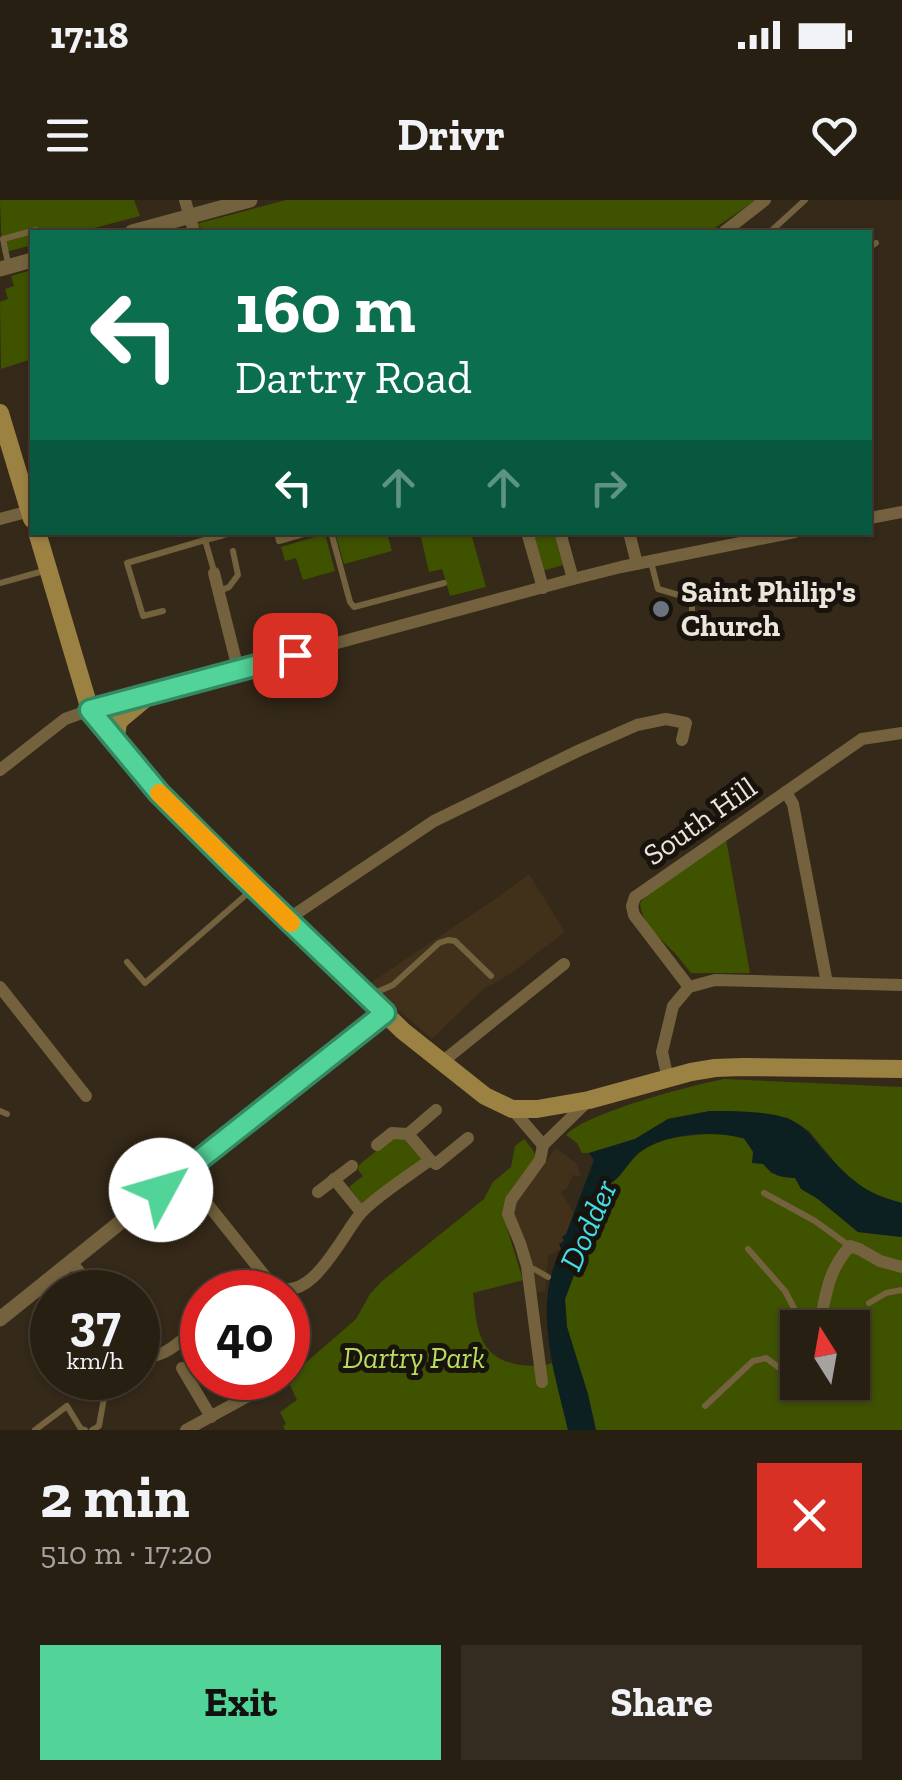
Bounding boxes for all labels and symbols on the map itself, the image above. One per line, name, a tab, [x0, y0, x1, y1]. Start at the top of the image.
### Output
place label: Saint Philip's Church	[681, 574, 856, 644]
marker: Saint Philip's Church	[650, 598, 672, 620]
pin	[253, 613, 338, 698]
street label: South Hill	[637, 769, 763, 873]
position arrow	[109, 1138, 213, 1242]
water label: Dodder	[551, 1173, 625, 1276]
speed limit sign: 40	[180, 1270, 310, 1400]
north arrow	[780, 1310, 870, 1400]
park label: Dartry Park	[343, 1340, 485, 1376]

